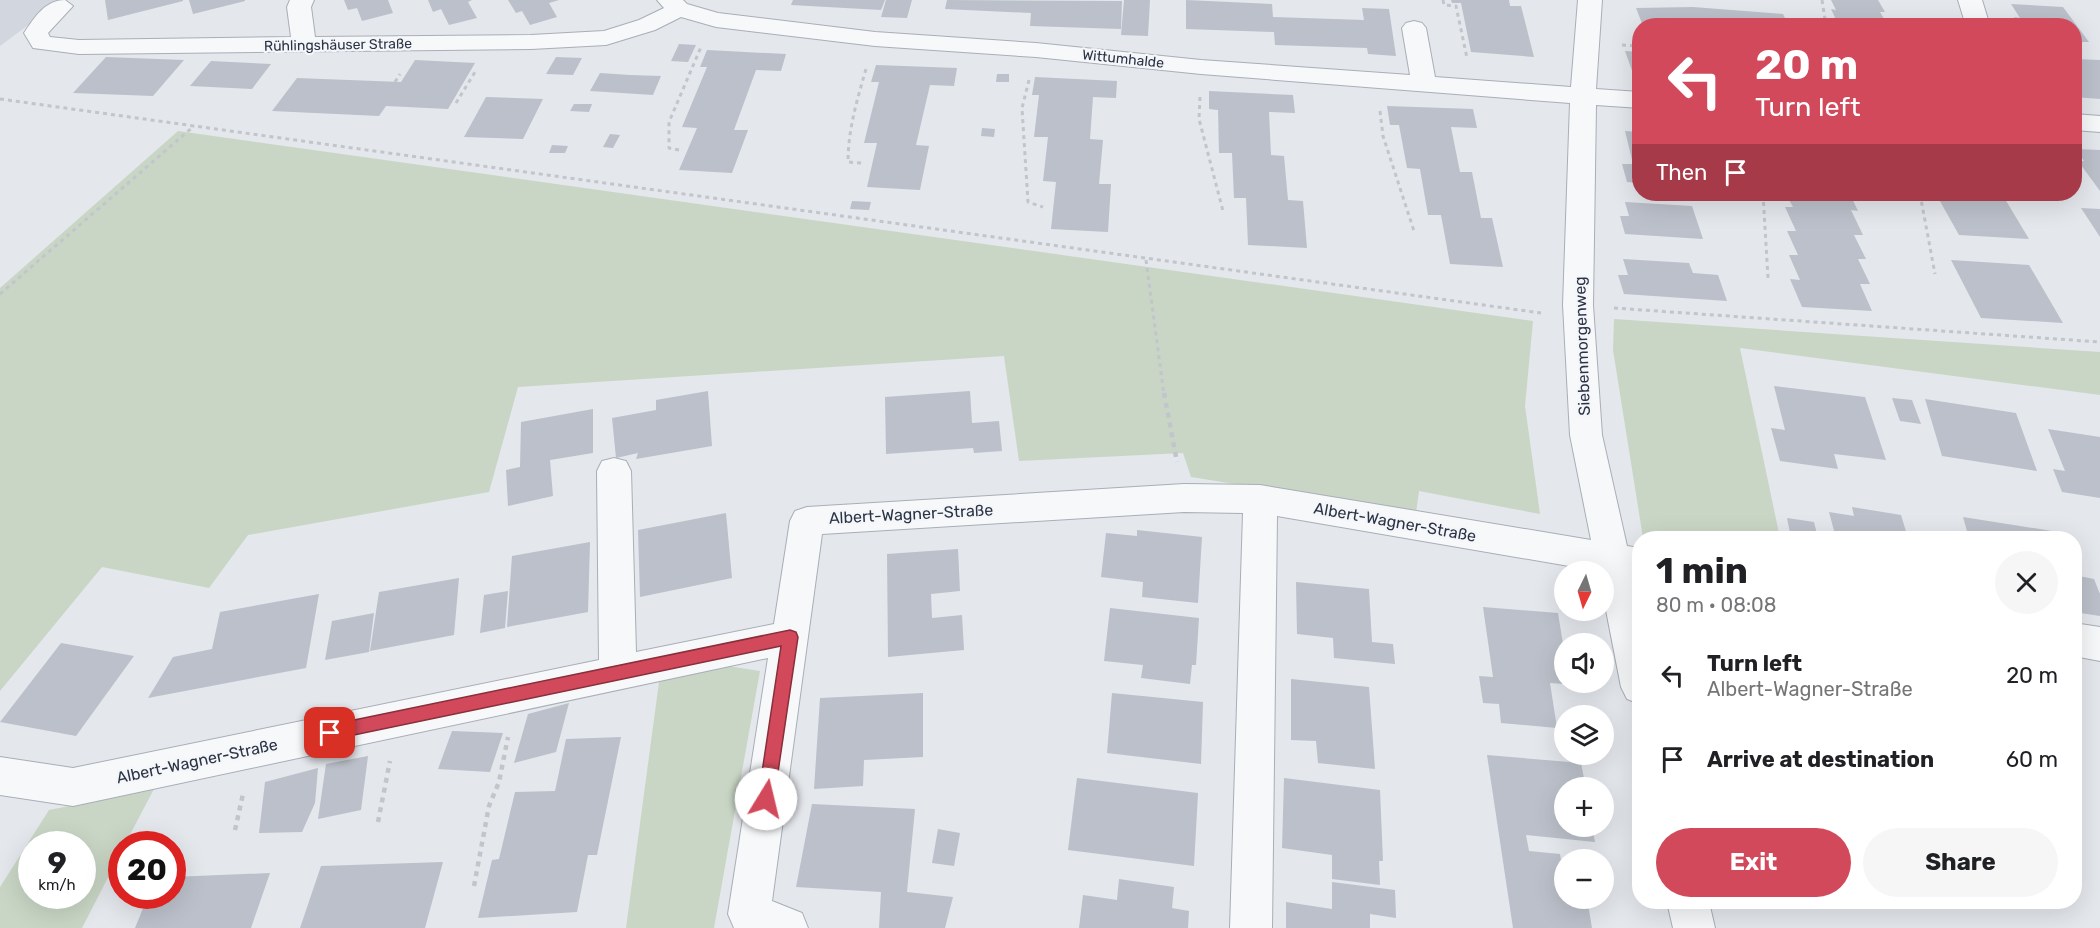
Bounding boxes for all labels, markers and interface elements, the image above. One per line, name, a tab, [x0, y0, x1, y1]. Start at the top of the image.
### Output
street label: Rühlingshäuser Straße	[264, 35, 412, 55]
text: 20 m	[1755, 40, 1858, 90]
icon: left	[1656, 42, 1734, 120]
street label: Wittumhalde	[1081, 46, 1165, 72]
text: Turn left	[1755, 91, 1860, 123]
icon: arrive	[1719, 156, 1752, 189]
text: Then	[1656, 159, 1707, 186]
street label: Siebenmorgenweg	[1570, 276, 1594, 416]
street label: Albert-Wagner-Straße	[1312, 498, 1478, 546]
street label: Albert-Wagner-Straße	[828, 500, 994, 528]
text: 1 min	[1656, 549, 1748, 592]
button: close	[1995, 551, 2058, 614]
north arrow	[1554, 561, 1614, 621]
map controls	[1554, 561, 1614, 909]
text: 80 m · 08:08	[1656, 593, 1776, 617]
button: sound	[1554, 633, 1614, 693]
text: Turn left	[1707, 650, 1802, 677]
icon: left	[1656, 659, 1689, 692]
text: 20 m	[2006, 662, 2058, 689]
text: Albert-Wagner-Straße	[1707, 677, 1913, 701]
button: layers	[1554, 705, 1614, 765]
pin	[304, 707, 355, 758]
icon: arrive	[313, 716, 346, 749]
street label: Albert-Wagner-Straße	[115, 735, 279, 787]
icon: arrive	[1656, 743, 1689, 776]
text: Arrive at destination	[1707, 746, 1934, 773]
text: 60 m	[2006, 746, 2058, 773]
position arrow	[734, 767, 798, 831]
button: +	[1554, 777, 1614, 837]
button: Exit	[1656, 828, 1851, 897]
button: Share	[1863, 828, 2058, 897]
speed limit sign: 20	[108, 831, 186, 909]
text: 9	[47, 845, 67, 881]
button: −	[1554, 849, 1614, 909]
text: km/h	[38, 876, 76, 894]

